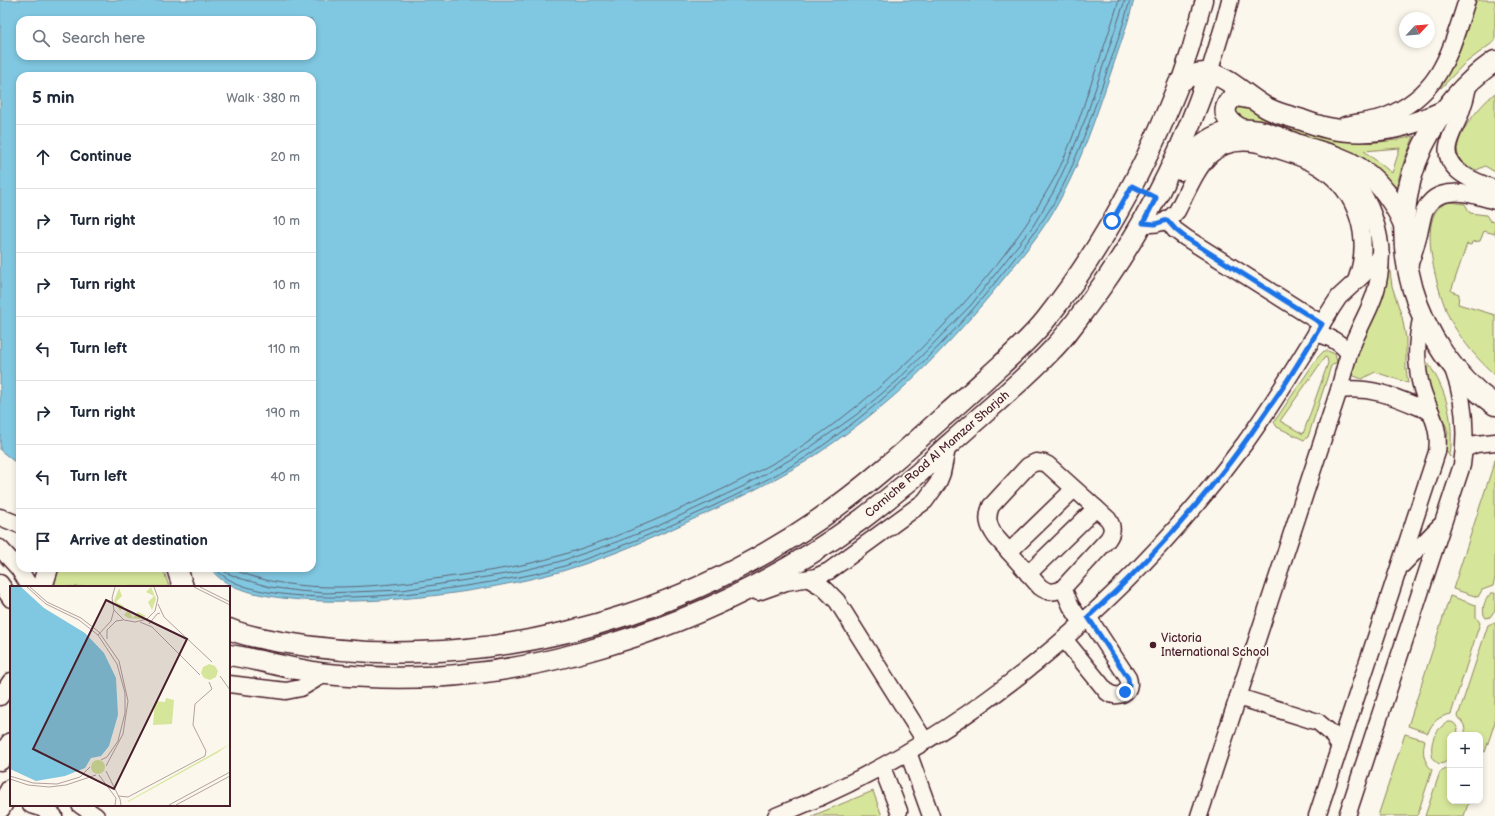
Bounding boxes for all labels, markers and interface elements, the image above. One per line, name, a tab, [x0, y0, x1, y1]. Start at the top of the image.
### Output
north arrow	[1399, 12, 1435, 48]
search box	[16, 16, 316, 60]
icon: search	[30, 27, 52, 49]
text: Search here	[62, 29, 145, 48]
text: 5 min	[32, 88, 75, 108]
text: Walk · 380 m	[226, 90, 300, 106]
icon: ahead	[32, 146, 54, 168]
text: Continue	[70, 147, 132, 166]
text: 20 m	[270, 149, 300, 165]
icon: right	[32, 210, 54, 232]
text: Turn right	[70, 211, 135, 230]
route start	[1103, 212, 1121, 230]
text: 10 m	[273, 213, 300, 229]
icon: right	[32, 274, 54, 296]
text: Turn right	[70, 275, 135, 294]
text: 10 m	[273, 277, 300, 293]
icon: left	[32, 338, 54, 360]
text: Turn left	[70, 339, 127, 358]
text: 110 m	[268, 341, 300, 357]
street label: Corniche Road Al Mamzar Sharjah	[862, 387, 1013, 521]
icon: right	[32, 402, 54, 424]
text: Turn right	[70, 403, 135, 422]
text: 190 m	[266, 405, 300, 421]
icon: left	[32, 466, 54, 488]
text: Turn left	[70, 467, 127, 486]
text: 40 m	[270, 469, 300, 485]
icon: arrive	[32, 530, 54, 552]
text: Arrive at destination	[70, 531, 208, 550]
inset map	[10, 586, 230, 806]
place label: Victoria International School	[1161, 631, 1269, 660]
marker: Victoria International School	[1148, 640, 1158, 650]
route end	[1116, 683, 1134, 701]
map controls	[1447, 732, 1483, 804]
button: +	[1447, 732, 1483, 768]
button: −	[1447, 768, 1483, 804]

